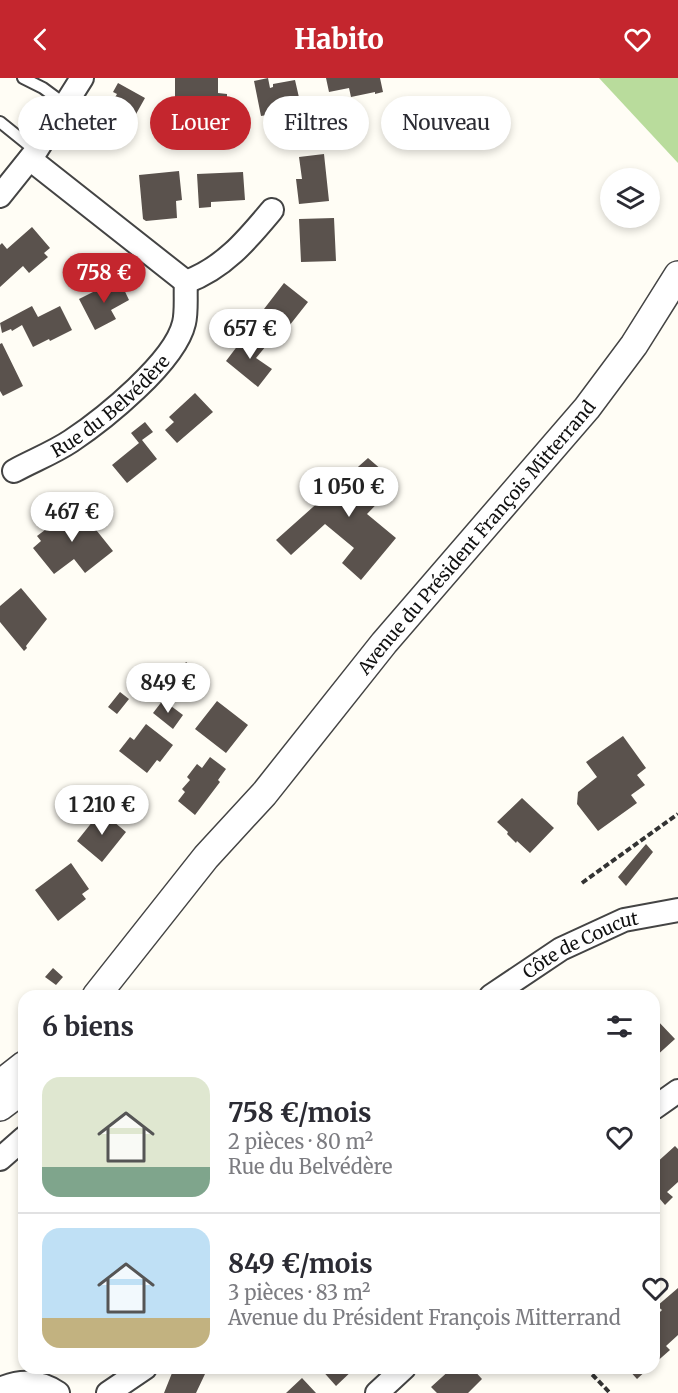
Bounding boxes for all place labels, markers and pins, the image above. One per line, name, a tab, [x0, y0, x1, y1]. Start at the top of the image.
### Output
pin: 758 €	[62, 253, 146, 304]
pin: 657 €	[208, 309, 292, 360]
pin: 1 050 €	[294, 467, 404, 518]
pin: 467 €	[30, 492, 114, 543]
pin: 849 €	[126, 663, 210, 714]
pin: 1 210 €	[47, 785, 157, 836]

